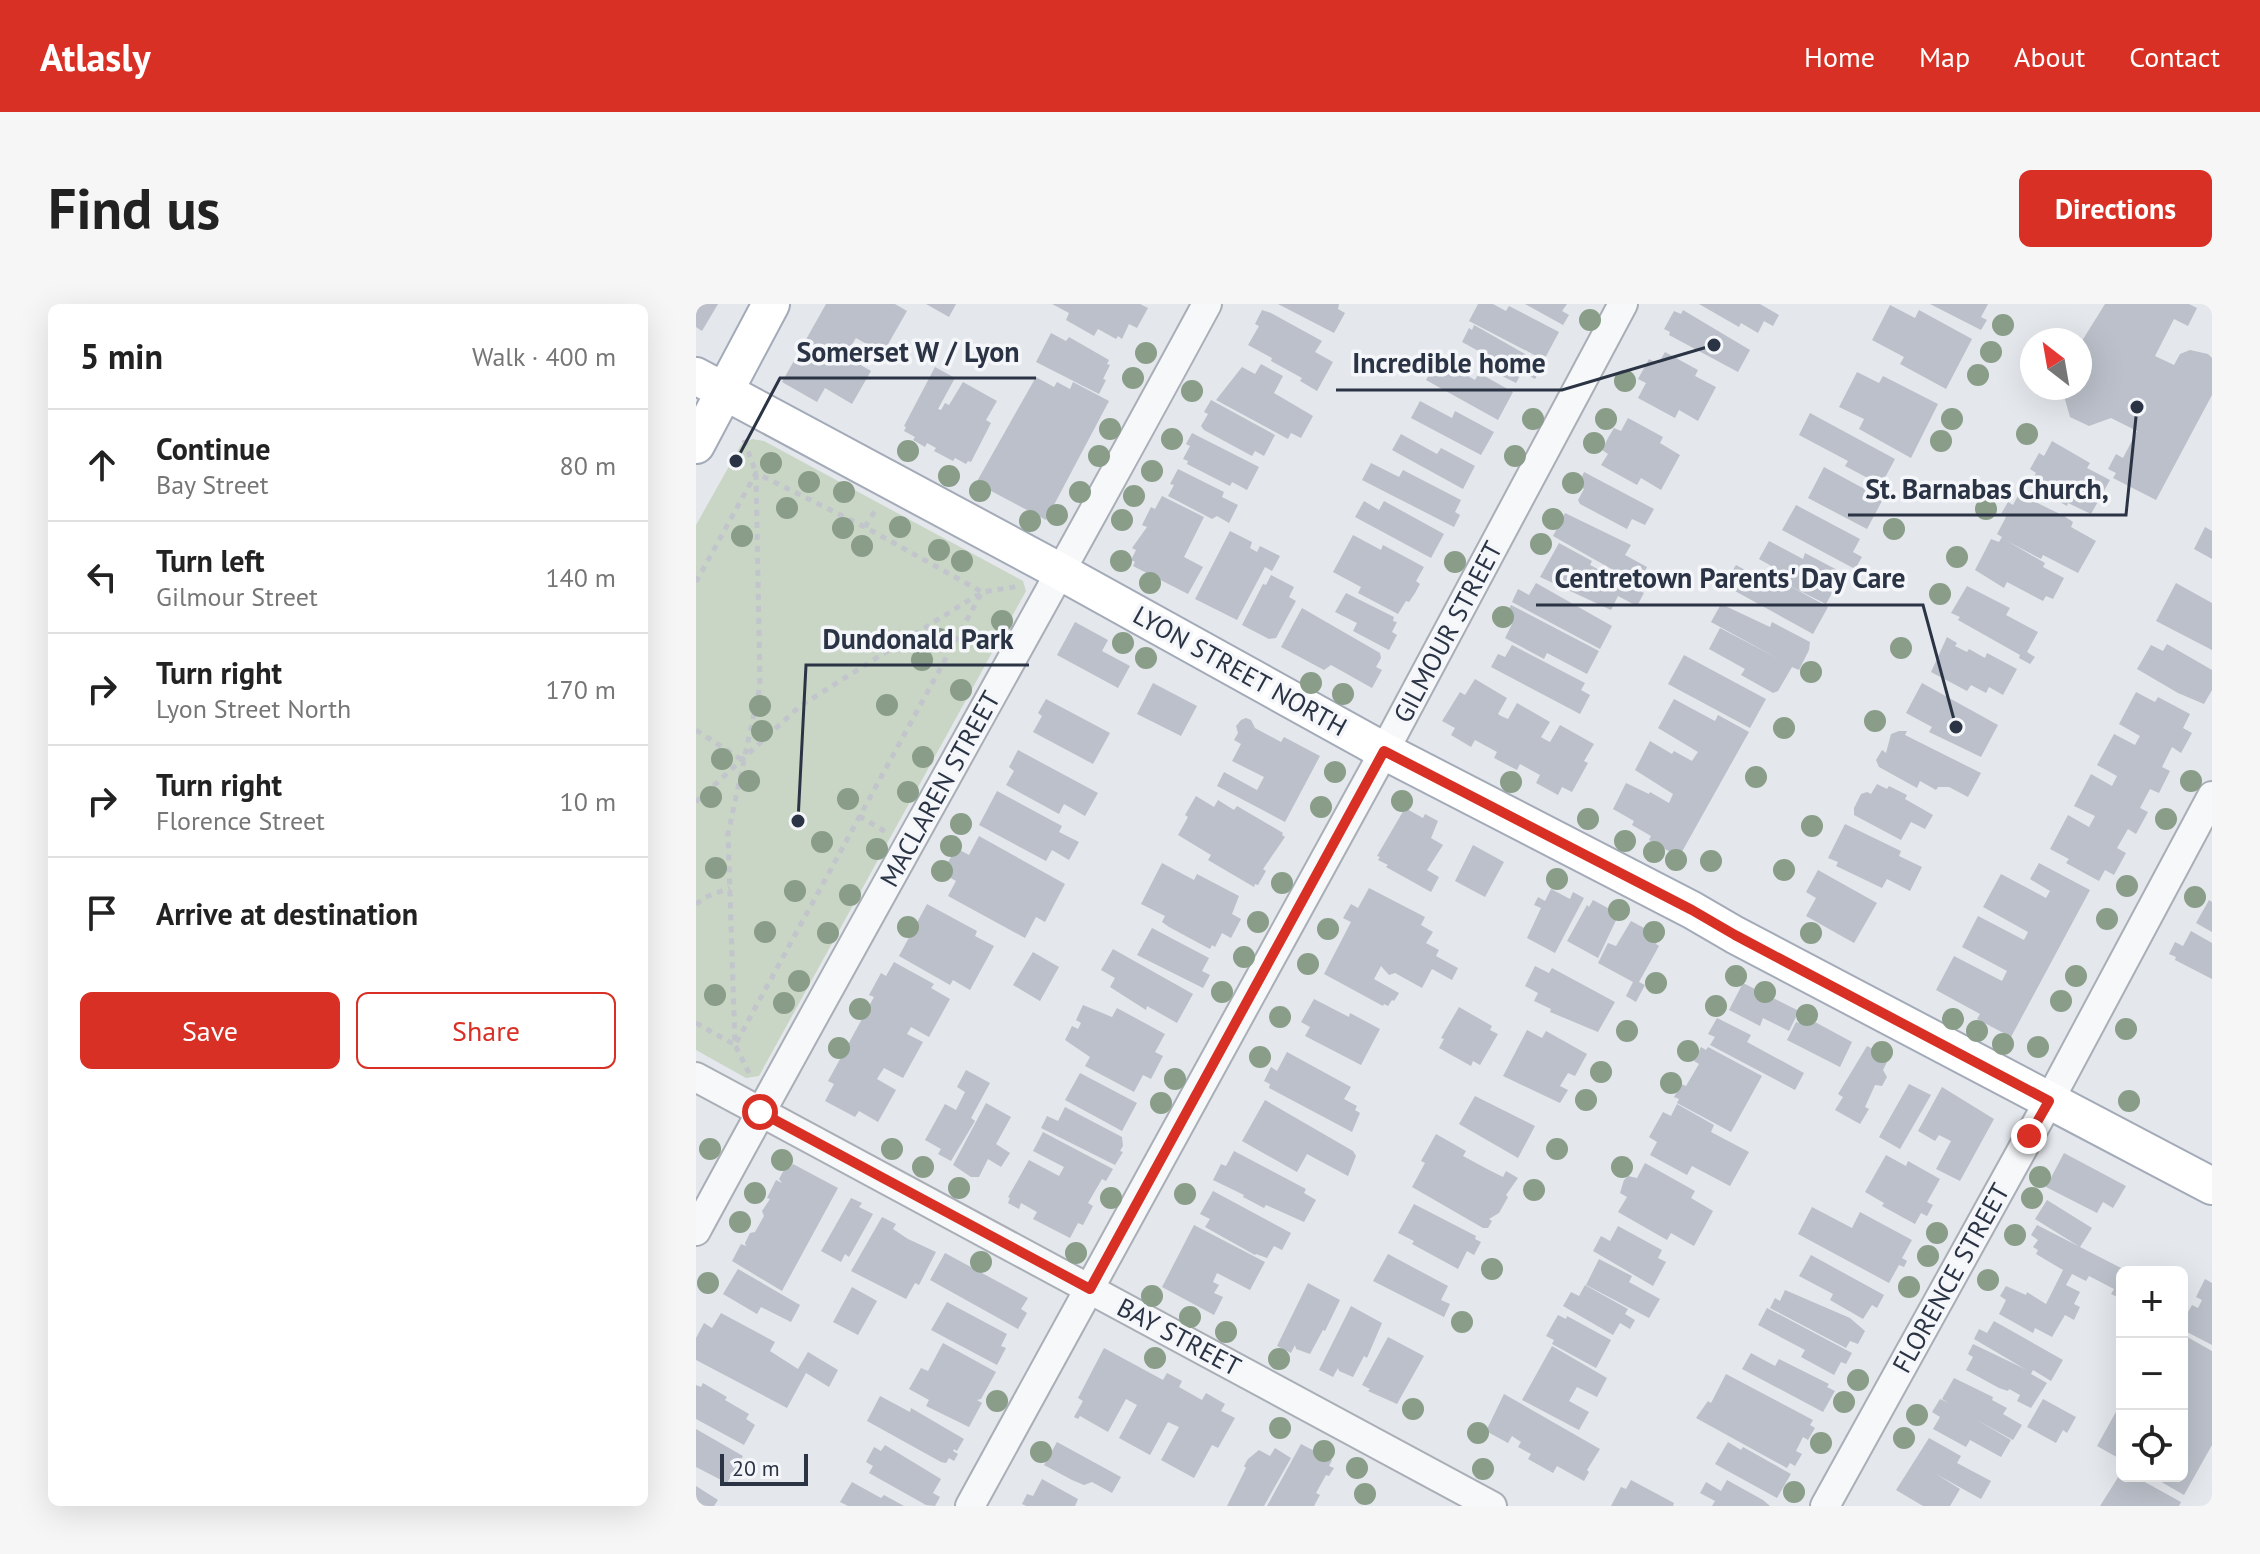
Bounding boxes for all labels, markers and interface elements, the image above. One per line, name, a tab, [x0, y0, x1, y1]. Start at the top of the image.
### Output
text: Atlasly	[40, 32, 151, 81]
text: Home	[1804, 38, 1875, 75]
text: Map	[1919, 38, 1970, 75]
text: About	[2014, 38, 2085, 75]
text: Contact	[2129, 38, 2220, 75]
button: Directions	[2019, 170, 2212, 247]
text: Find us	[48, 172, 220, 244]
callout: Somerset W / Lyon	[780, 326, 1036, 378]
north arrow	[2020, 328, 2092, 400]
text: Somerset W / Lyon	[796, 333, 1020, 370]
text: 5 min	[80, 334, 163, 378]
callout: Incredible home	[1336, 338, 1562, 390]
text: Walk · 400 m	[472, 340, 616, 373]
text: Incredible home	[1352, 344, 1546, 381]
text: Continue	[156, 429, 270, 468]
icon: ahead	[80, 443, 124, 487]
text: 80 m	[560, 449, 616, 482]
callout: St. Barnabas Church,	[1848, 463, 2126, 515]
text: Bay Street	[156, 468, 269, 501]
text: St. Barnabas Church,	[1865, 470, 2109, 507]
street label: GILMOUR STREET	[1386, 535, 1509, 728]
text: Turn left	[156, 541, 264, 580]
callout: Centretown Parents' Day Care	[1536, 553, 1923, 605]
icon: left	[80, 555, 124, 599]
text: Centretown Parents' Day Care	[1555, 559, 1905, 596]
text: 140 m	[545, 561, 616, 594]
text: Gilmour Street	[156, 580, 318, 613]
street label: LYON STREET NORTH	[1128, 598, 1353, 743]
callout: Dundonald Park	[806, 613, 1029, 665]
text: Dundonald Park	[823, 620, 1014, 657]
text: Turn right	[156, 653, 282, 692]
icon: right	[80, 667, 124, 711]
text: 170 m	[545, 673, 616, 706]
street label: MACLAREN STREET	[872, 685, 1007, 892]
text: Lyon Street North	[156, 692, 351, 725]
text: Turn right	[156, 765, 282, 804]
icon: right	[80, 779, 124, 823]
text: 10 m	[560, 785, 616, 818]
text: Florence Street	[156, 804, 325, 837]
icon: arrive	[80, 891, 124, 935]
text: Arrive at destination	[156, 894, 418, 933]
button: Save	[80, 992, 340, 1069]
button: Share	[356, 992, 616, 1069]
route start	[742, 1094, 778, 1130]
route end	[2011, 1118, 2047, 1154]
street label: FLORENCE STREET	[1885, 1177, 2016, 1378]
map controls	[2116, 1266, 2188, 1482]
button: +	[2116, 1266, 2188, 1338]
street label: BAY STREET	[1112, 1290, 1247, 1383]
button: −	[2116, 1338, 2188, 1410]
button: locate	[2116, 1410, 2188, 1482]
scale bar	[720, 1450, 808, 1486]
text: 20 m	[732, 1454, 780, 1482]

